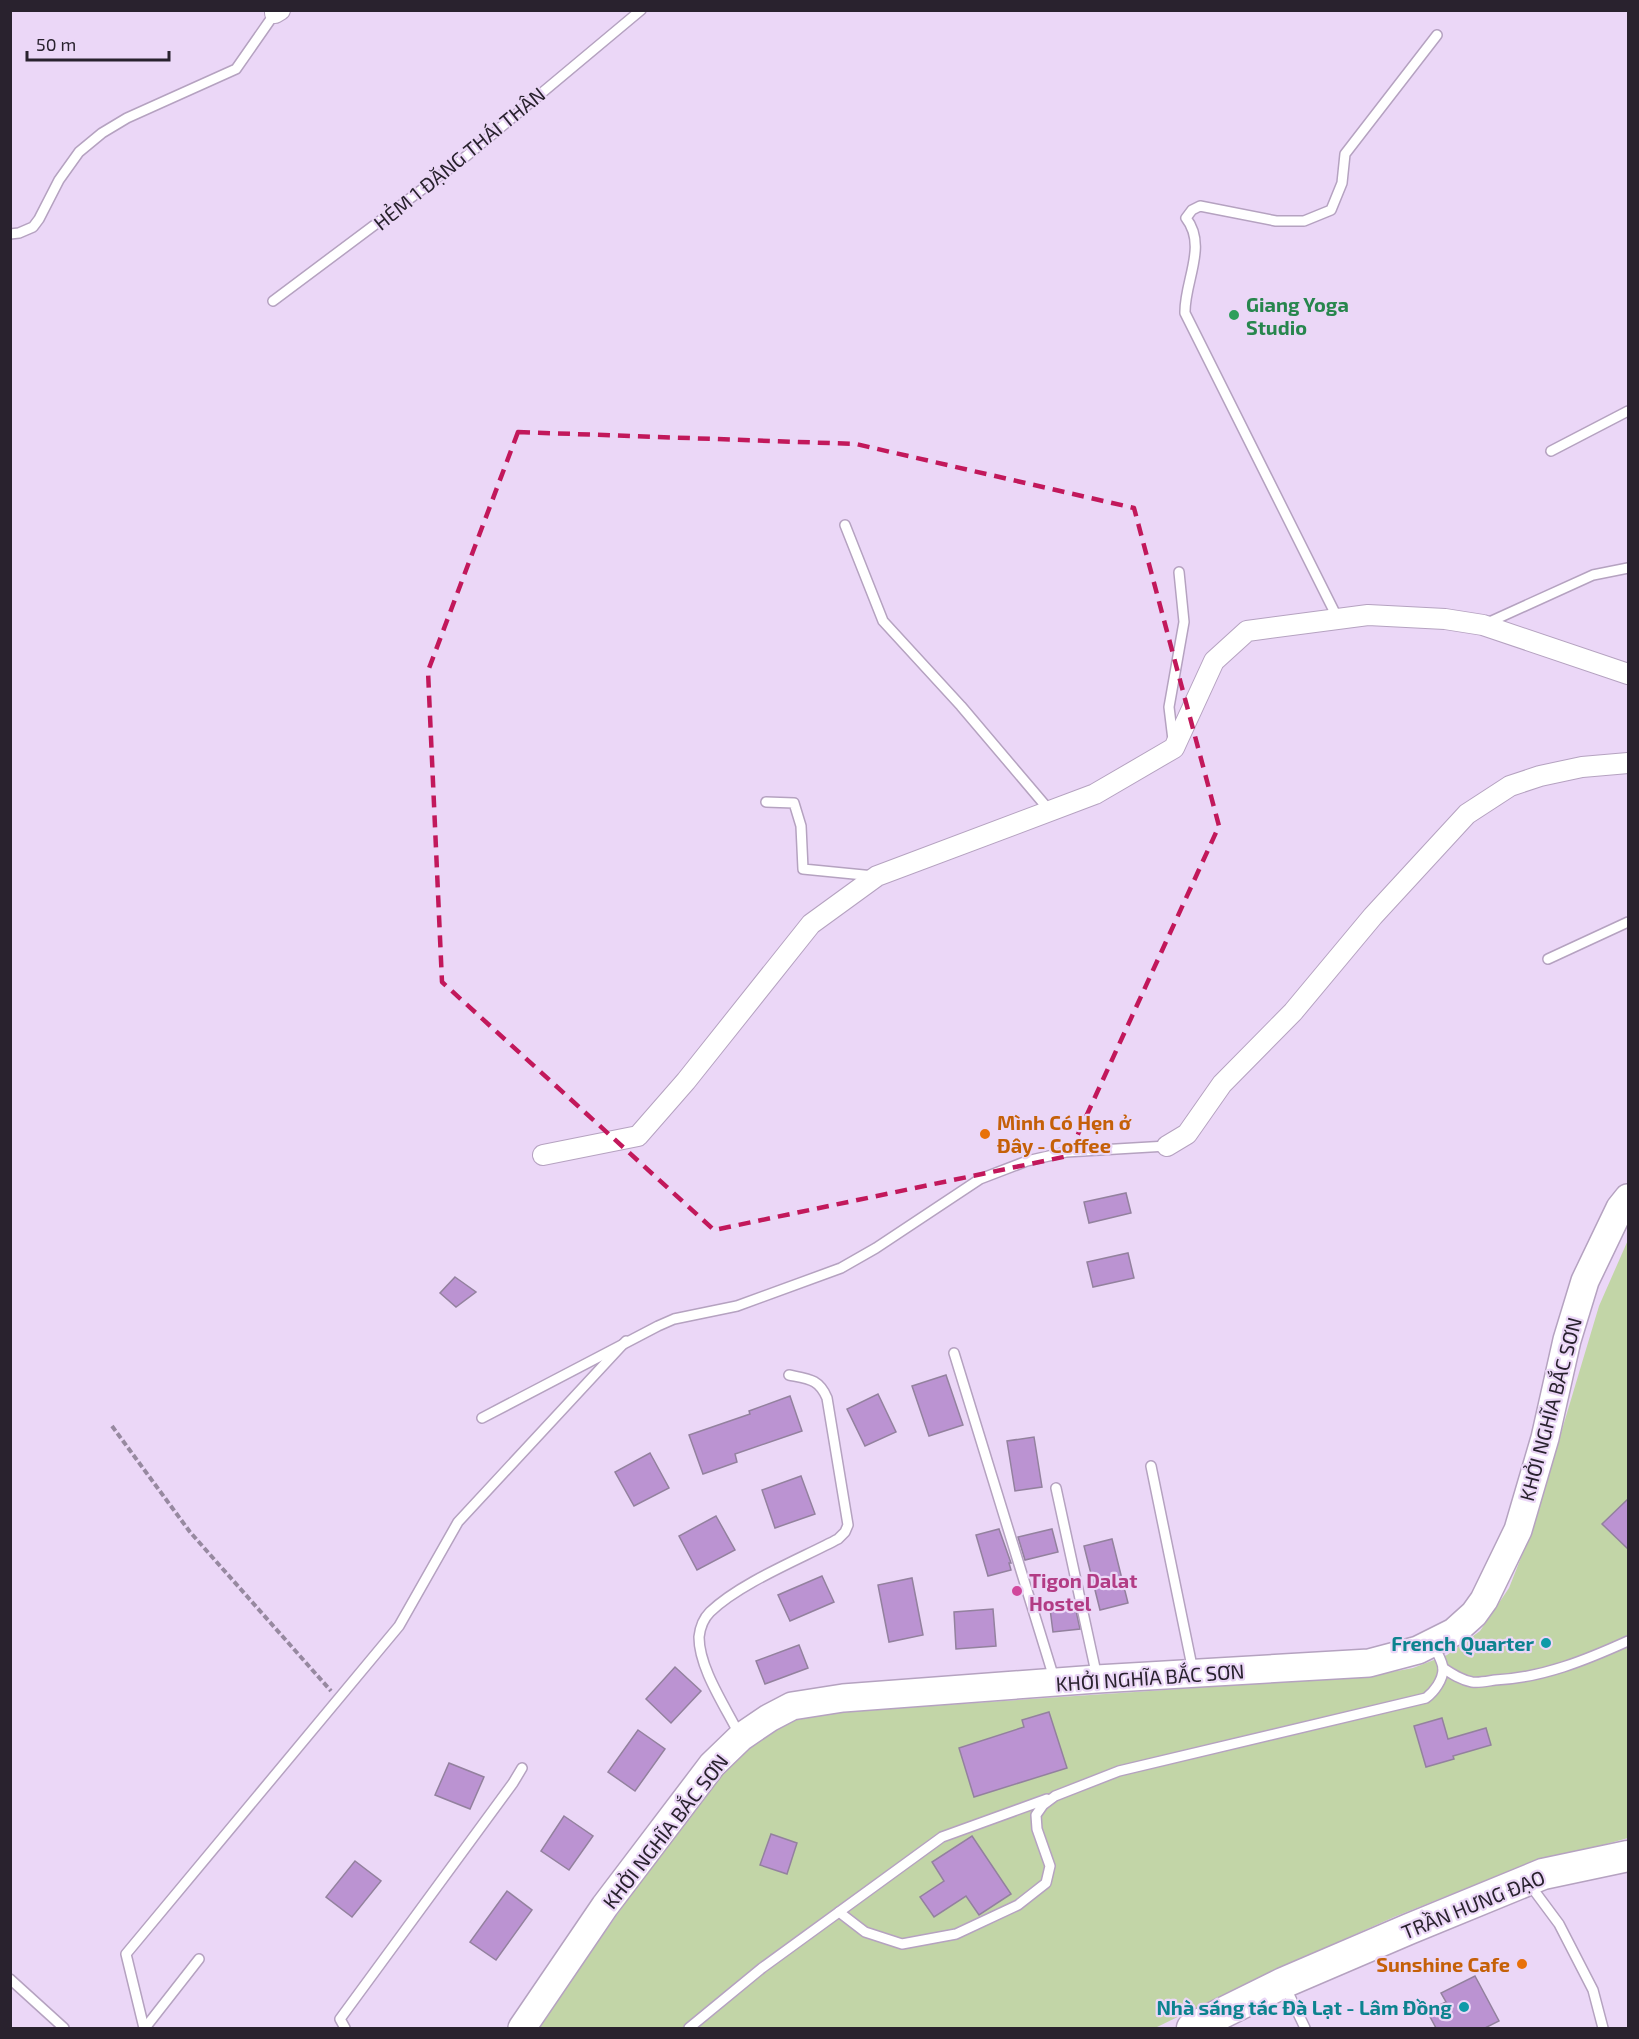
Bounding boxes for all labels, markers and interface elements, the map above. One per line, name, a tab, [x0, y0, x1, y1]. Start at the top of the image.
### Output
scale bar	[27, 24, 170, 62]
text: 50 m	[36, 33, 76, 55]
street label: HẺM 1 ĐẶNG THÁI THÂN	[368, 81, 550, 235]
place label: Giang Yoga Studio	[1246, 292, 1349, 339]
marker: Giang Yoga Studio	[1227, 308, 1241, 322]
place label: Mình Có Hẹn ở Đây - Coffee	[997, 1110, 1132, 1158]
marker: Mình Có Hẹn ở Đây - Coffee	[978, 1127, 992, 1141]
street label: KHỞI NGHĨA BẮC SƠN	[1513, 1314, 1586, 1503]
place label: Tigon Dalat Hostel	[1029, 1568, 1137, 1615]
marker: Tigon Dalat Hostel	[1010, 1584, 1024, 1598]
place label: French Quarter	[1391, 1631, 1534, 1656]
marker: French Quarter	[1539, 1636, 1553, 1650]
street label: KHỞI NGHĨA BẮC SƠN	[1055, 1657, 1245, 1696]
street label: KHỞI NGHĨA BẮC SƠN	[597, 1748, 733, 1913]
street label: TRẦN HƯNG ĐẠO	[1398, 1864, 1548, 1944]
place label: Sunshine Cafe	[1376, 1952, 1510, 1976]
marker: Sunshine Cafe	[1515, 1957, 1529, 1971]
place label: Nhà sáng tác Đà Lạt - Lâm Đồng	[1156, 1995, 1452, 2019]
marker: Nhà sáng tác Đà Lạt - Lâm Đồng	[1457, 2000, 1471, 2014]

